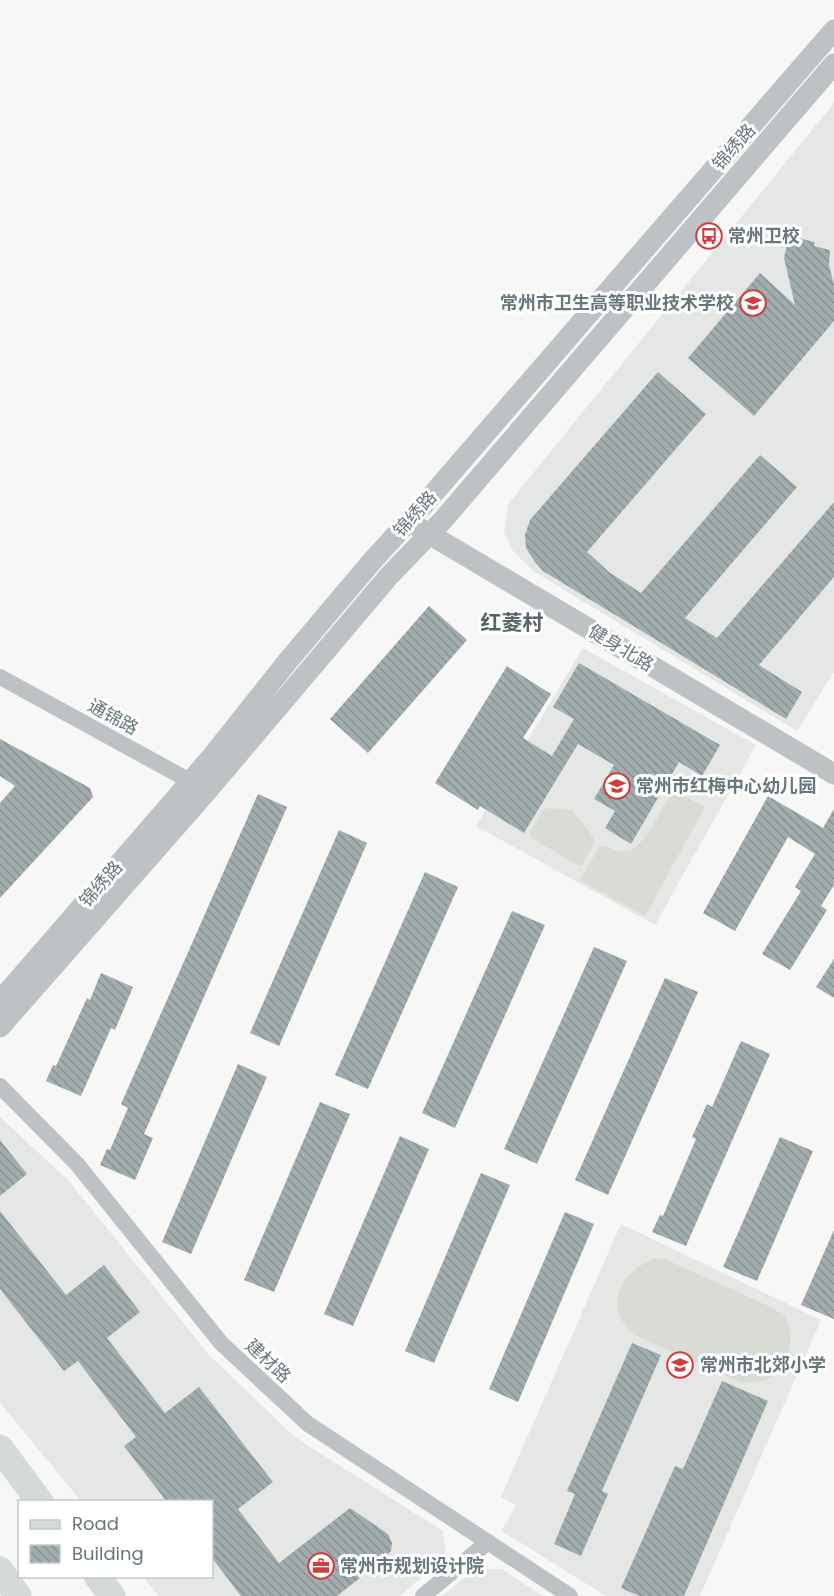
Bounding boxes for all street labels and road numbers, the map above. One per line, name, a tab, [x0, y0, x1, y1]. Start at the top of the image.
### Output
street label: 锦绣路	[706, 118, 761, 175]
street label: 锦绣路	[387, 485, 442, 542]
street label: 健身北路	[584, 618, 659, 677]
street label: 通锦路	[84, 693, 143, 741]
street label: 锦绣路	[73, 855, 128, 912]
street label: 建材路	[240, 1333, 297, 1388]

